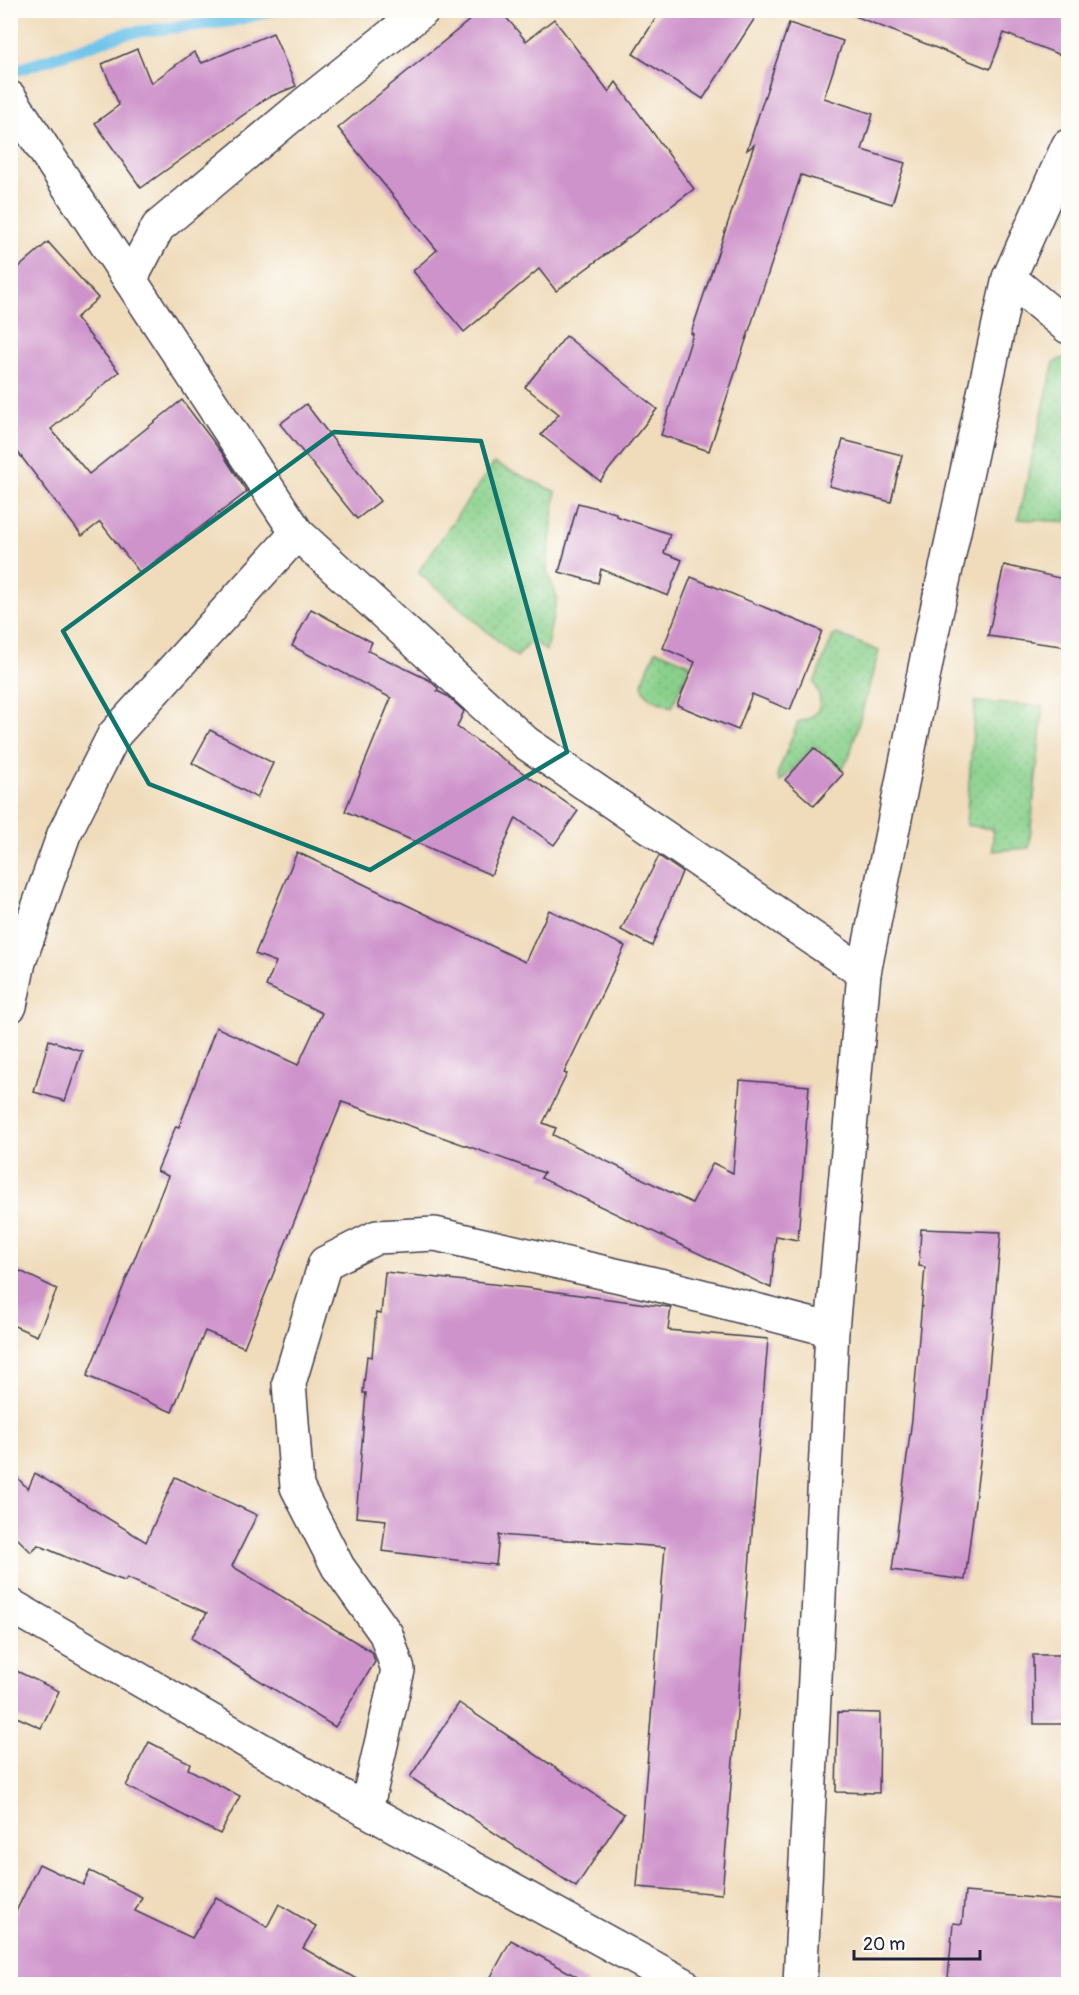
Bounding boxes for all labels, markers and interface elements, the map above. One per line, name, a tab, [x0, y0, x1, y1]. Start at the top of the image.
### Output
scale bar	[854, 1923, 980, 1961]
text: 20 m	[863, 1933, 905, 1956]

